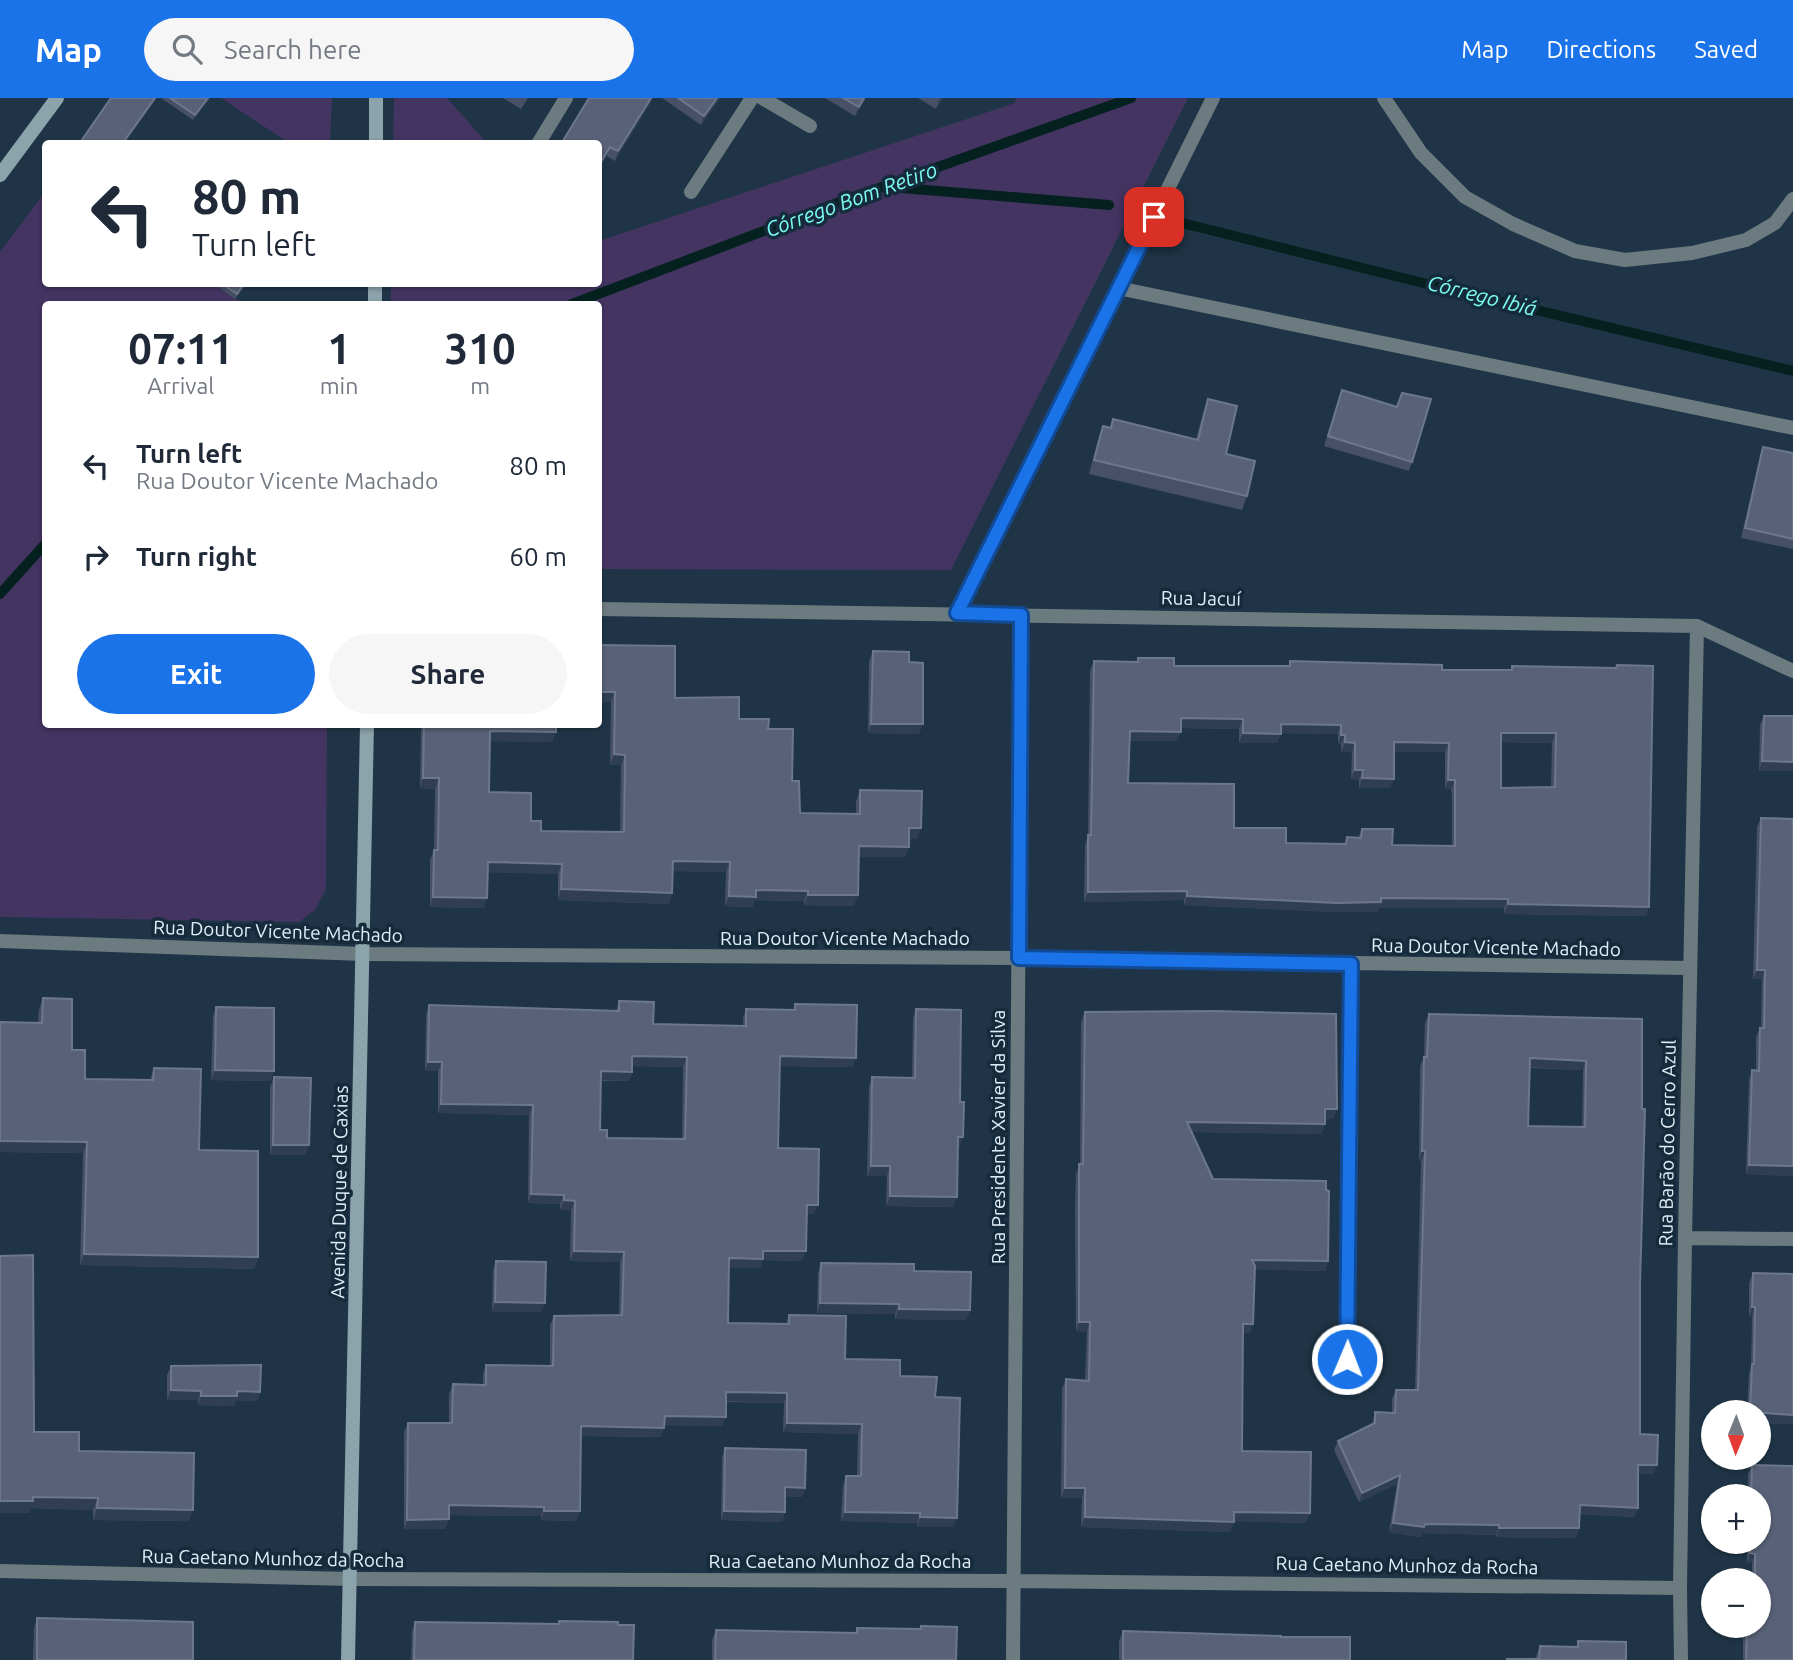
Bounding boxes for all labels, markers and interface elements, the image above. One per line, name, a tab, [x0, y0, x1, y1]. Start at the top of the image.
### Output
search box	[144, 18, 634, 81]
icon: search	[168, 30, 206, 68]
text: Map	[35, 31, 102, 68]
text: Search here	[224, 35, 362, 64]
text: Map	[1461, 36, 1508, 63]
text: Directions	[1546, 36, 1656, 63]
text: Saved	[1694, 36, 1758, 63]
water label: Córrego Bom Retiro	[762, 157, 940, 241]
icon: left	[77, 168, 168, 259]
text: 80 m	[192, 168, 301, 223]
pin	[1124, 187, 1184, 247]
icon: arrive	[1135, 198, 1173, 236]
text: Turn left	[192, 226, 316, 262]
water label: Córrego Ibiá	[1425, 270, 1539, 320]
text: 07:11	[128, 325, 233, 372]
text: 1	[327, 325, 351, 372]
text: 310	[445, 325, 516, 372]
text: Arrival	[147, 373, 214, 398]
text: min	[320, 373, 358, 398]
text: m	[470, 373, 490, 398]
text: Turn left	[136, 439, 242, 468]
icon: left	[77, 447, 115, 485]
text: 80 m	[509, 451, 567, 480]
text: Rua Doutor Vicente Machado	[136, 468, 439, 493]
icon: right	[77, 538, 115, 576]
text: Turn right	[136, 542, 257, 571]
text: 60 m	[509, 542, 567, 571]
street label: Rua Jacuí	[1161, 586, 1242, 610]
button: Exit	[77, 634, 315, 714]
button: Share	[329, 634, 567, 714]
street label: Rua Doutor Vicente Machado	[153, 916, 403, 946]
street label: Rua Doutor Vicente Machado	[720, 927, 970, 949]
street label: Rua Doutor Vicente Machado	[1371, 934, 1621, 960]
street label: Rua Presidente Xavier da Silva	[987, 1010, 1009, 1264]
street label: Rua Barão do Cerro Azul	[1654, 1039, 1680, 1247]
street label: Avenida Duque de Caxias	[326, 1085, 352, 1299]
position arrow	[1310, 1322, 1384, 1396]
north arrow	[1701, 1400, 1771, 1470]
map controls	[1701, 1400, 1771, 1638]
button: +	[1701, 1484, 1771, 1554]
street label: Rua Caetano Munhoz da Rocha	[141, 1545, 405, 1571]
street label: Rua Caetano Munhoz da Rocha	[709, 1550, 971, 1572]
street label: Rua Caetano Munhoz da Rocha	[1275, 1552, 1539, 1578]
button: −	[1701, 1568, 1771, 1638]

